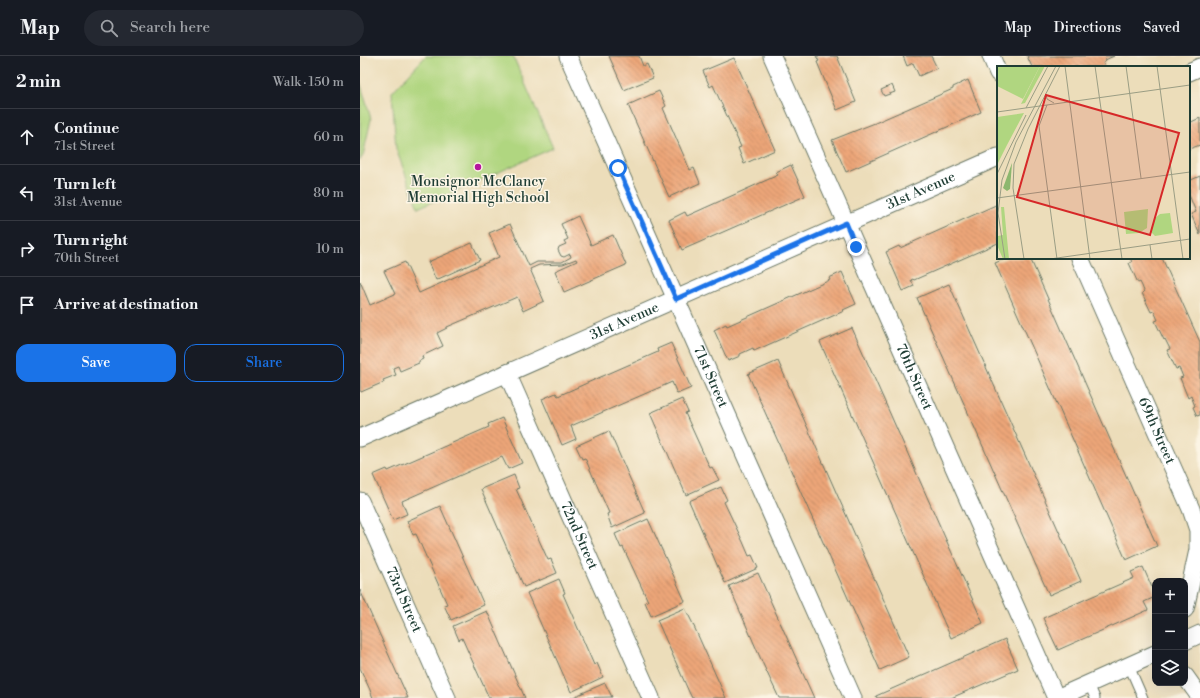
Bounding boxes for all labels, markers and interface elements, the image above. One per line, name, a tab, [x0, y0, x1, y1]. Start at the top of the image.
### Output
search box	[84, 10, 364, 46]
text: Map	[20, 16, 60, 40]
icon: search	[98, 17, 120, 39]
text: Search here	[130, 18, 210, 37]
text: Map	[1004, 19, 1032, 37]
text: Directions	[1054, 19, 1121, 37]
text: Saved	[1143, 19, 1180, 37]
inset map	[997, 66, 1190, 259]
text: 2 min	[16, 71, 61, 93]
text: Walk · 150 m	[273, 74, 344, 90]
text: Continue	[54, 119, 119, 138]
icon: ahead	[16, 126, 38, 148]
text: 60 m	[313, 129, 344, 145]
text: 71st Street	[54, 138, 115, 154]
route start	[609, 159, 627, 177]
marker: Monsignor McClancy Memorial High School	[473, 162, 483, 172]
street label: 31st Avenue	[884, 168, 958, 214]
place label: Monsignor McClancy Memorial High School	[407, 173, 549, 207]
text: Turn left	[54, 175, 116, 194]
icon: left	[16, 182, 38, 204]
text: 80 m	[313, 185, 344, 201]
text: 31st Avenue	[54, 194, 122, 210]
text: Turn right	[54, 231, 128, 250]
icon: right	[16, 238, 38, 260]
route end	[847, 238, 865, 256]
text: 10 m	[316, 241, 344, 257]
text: 70th Street	[54, 250, 119, 266]
icon: arrive	[16, 294, 38, 316]
text: Arrive at destination	[54, 295, 198, 314]
street label: 31st Avenue	[587, 298, 662, 345]
street label: 70th Street	[892, 341, 936, 413]
street label: 71st Street	[689, 343, 732, 411]
button: Save	[16, 344, 176, 382]
button: Share	[184, 344, 344, 382]
street label: 69th Street	[1134, 395, 1179, 467]
street label: 72nd Street	[556, 499, 602, 572]
street label: 73rd Street	[381, 564, 426, 635]
map controls	[1152, 578, 1188, 686]
button: +	[1152, 578, 1188, 614]
button: −	[1152, 614, 1188, 650]
button: layers	[1152, 650, 1188, 686]

